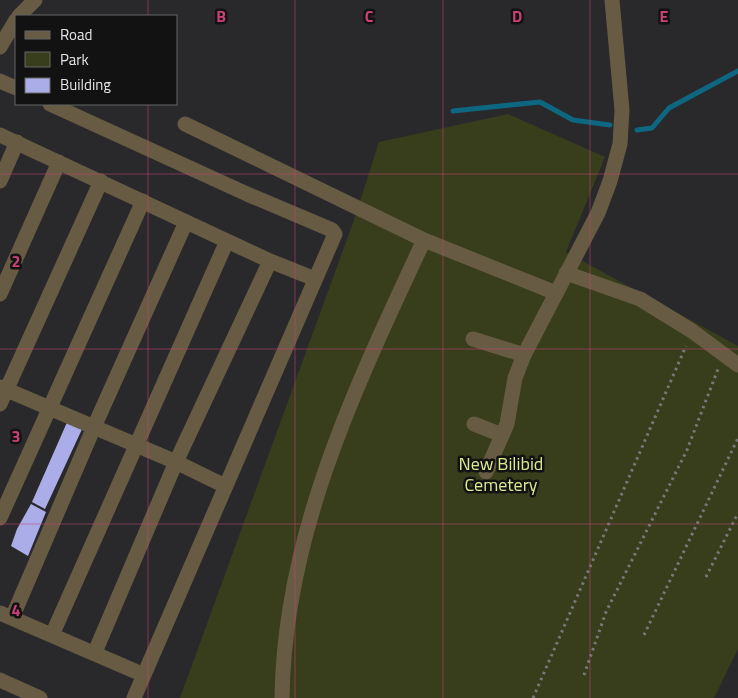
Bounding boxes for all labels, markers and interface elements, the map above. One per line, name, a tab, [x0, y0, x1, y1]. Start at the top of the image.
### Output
text: B	[216, 4, 226, 28]
text: C	[365, 4, 374, 28]
text: D	[512, 4, 522, 28]
text: E	[660, 4, 669, 28]
legend	[15, 15, 178, 105]
text: Road	[60, 23, 92, 46]
text: Park	[60, 48, 89, 71]
text: Building	[60, 73, 111, 96]
text: 2	[12, 249, 20, 273]
text: 3	[12, 424, 20, 448]
park label: New Bilibid Cemetery	[459, 450, 543, 498]
text: 4	[12, 598, 21, 622]

